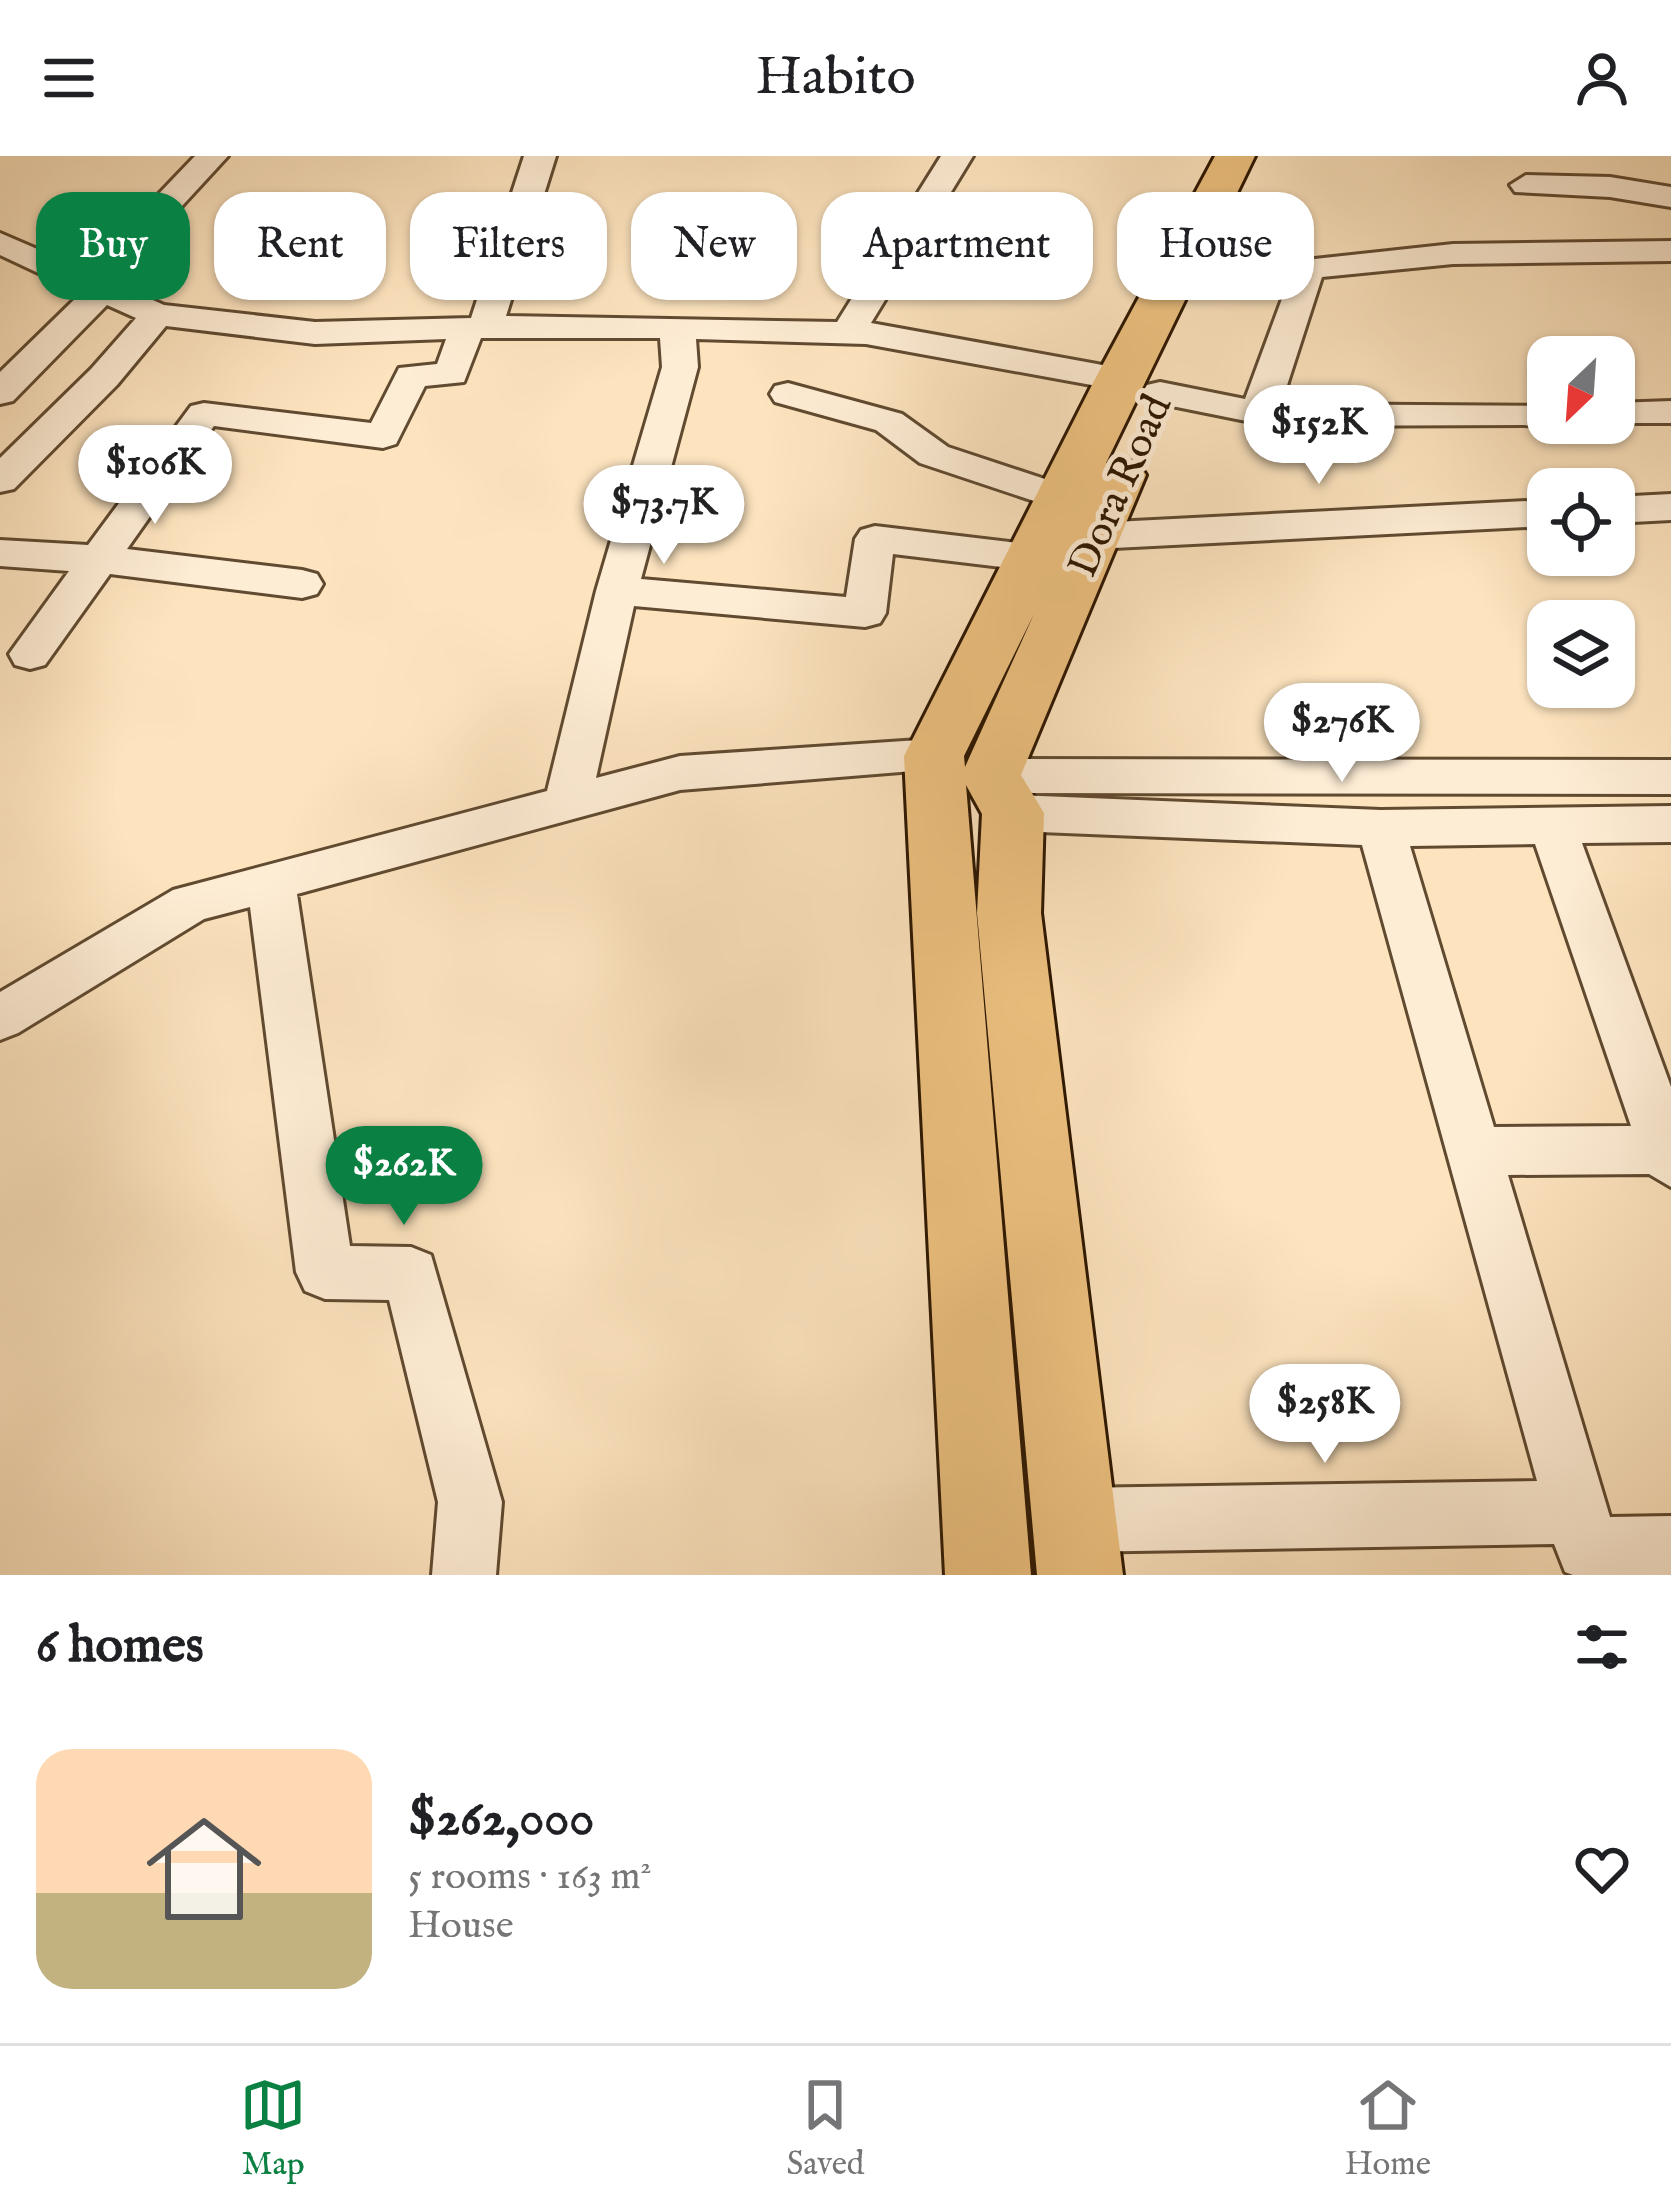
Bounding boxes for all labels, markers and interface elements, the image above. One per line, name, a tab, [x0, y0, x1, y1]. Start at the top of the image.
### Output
text: Habito	[755, 44, 916, 113]
icon: menu	[36, 45, 102, 111]
icon: person	[1569, 45, 1635, 111]
chip: Buy	[36, 192, 190, 300]
chip: Rent	[214, 192, 386, 300]
chip: Filters	[410, 192, 607, 300]
chip: New	[631, 192, 797, 300]
chip: Apartment	[821, 192, 1093, 300]
chip: House	[1117, 192, 1314, 300]
north arrow	[1527, 336, 1635, 444]
map controls	[1527, 336, 1635, 708]
pin: $152K	[1235, 385, 1403, 487]
street label: Dora Road	[1058, 387, 1185, 586]
text: $152K	[1271, 399, 1367, 448]
pin: $106K	[71, 425, 239, 527]
text: $106K	[105, 439, 205, 488]
pin: $73.7K	[566, 465, 762, 567]
button: locate	[1527, 468, 1635, 576]
text: $73.7K	[610, 479, 718, 528]
button: layers	[1527, 600, 1635, 708]
pin: $276K	[1258, 683, 1426, 785]
text: $276K	[1291, 697, 1393, 746]
pin: $262K	[320, 1126, 488, 1228]
text: $262K	[353, 1140, 455, 1189]
pin: $258K	[1241, 1364, 1409, 1466]
text: $258K	[1276, 1378, 1374, 1427]
icon: filters	[1569, 1614, 1635, 1680]
text: 6 homes	[36, 1615, 204, 1680]
text: $262,000	[408, 1788, 594, 1853]
icon: home	[132, 1797, 276, 1941]
icon: heart	[1569, 1836, 1635, 1902]
text: 5 rooms · 163 m²	[408, 1853, 652, 1902]
text: House	[408, 1902, 514, 1951]
tab: Map	[240, 2072, 306, 2186]
tab: Saved	[786, 2072, 864, 2186]
tab: Home	[1345, 2072, 1431, 2186]

